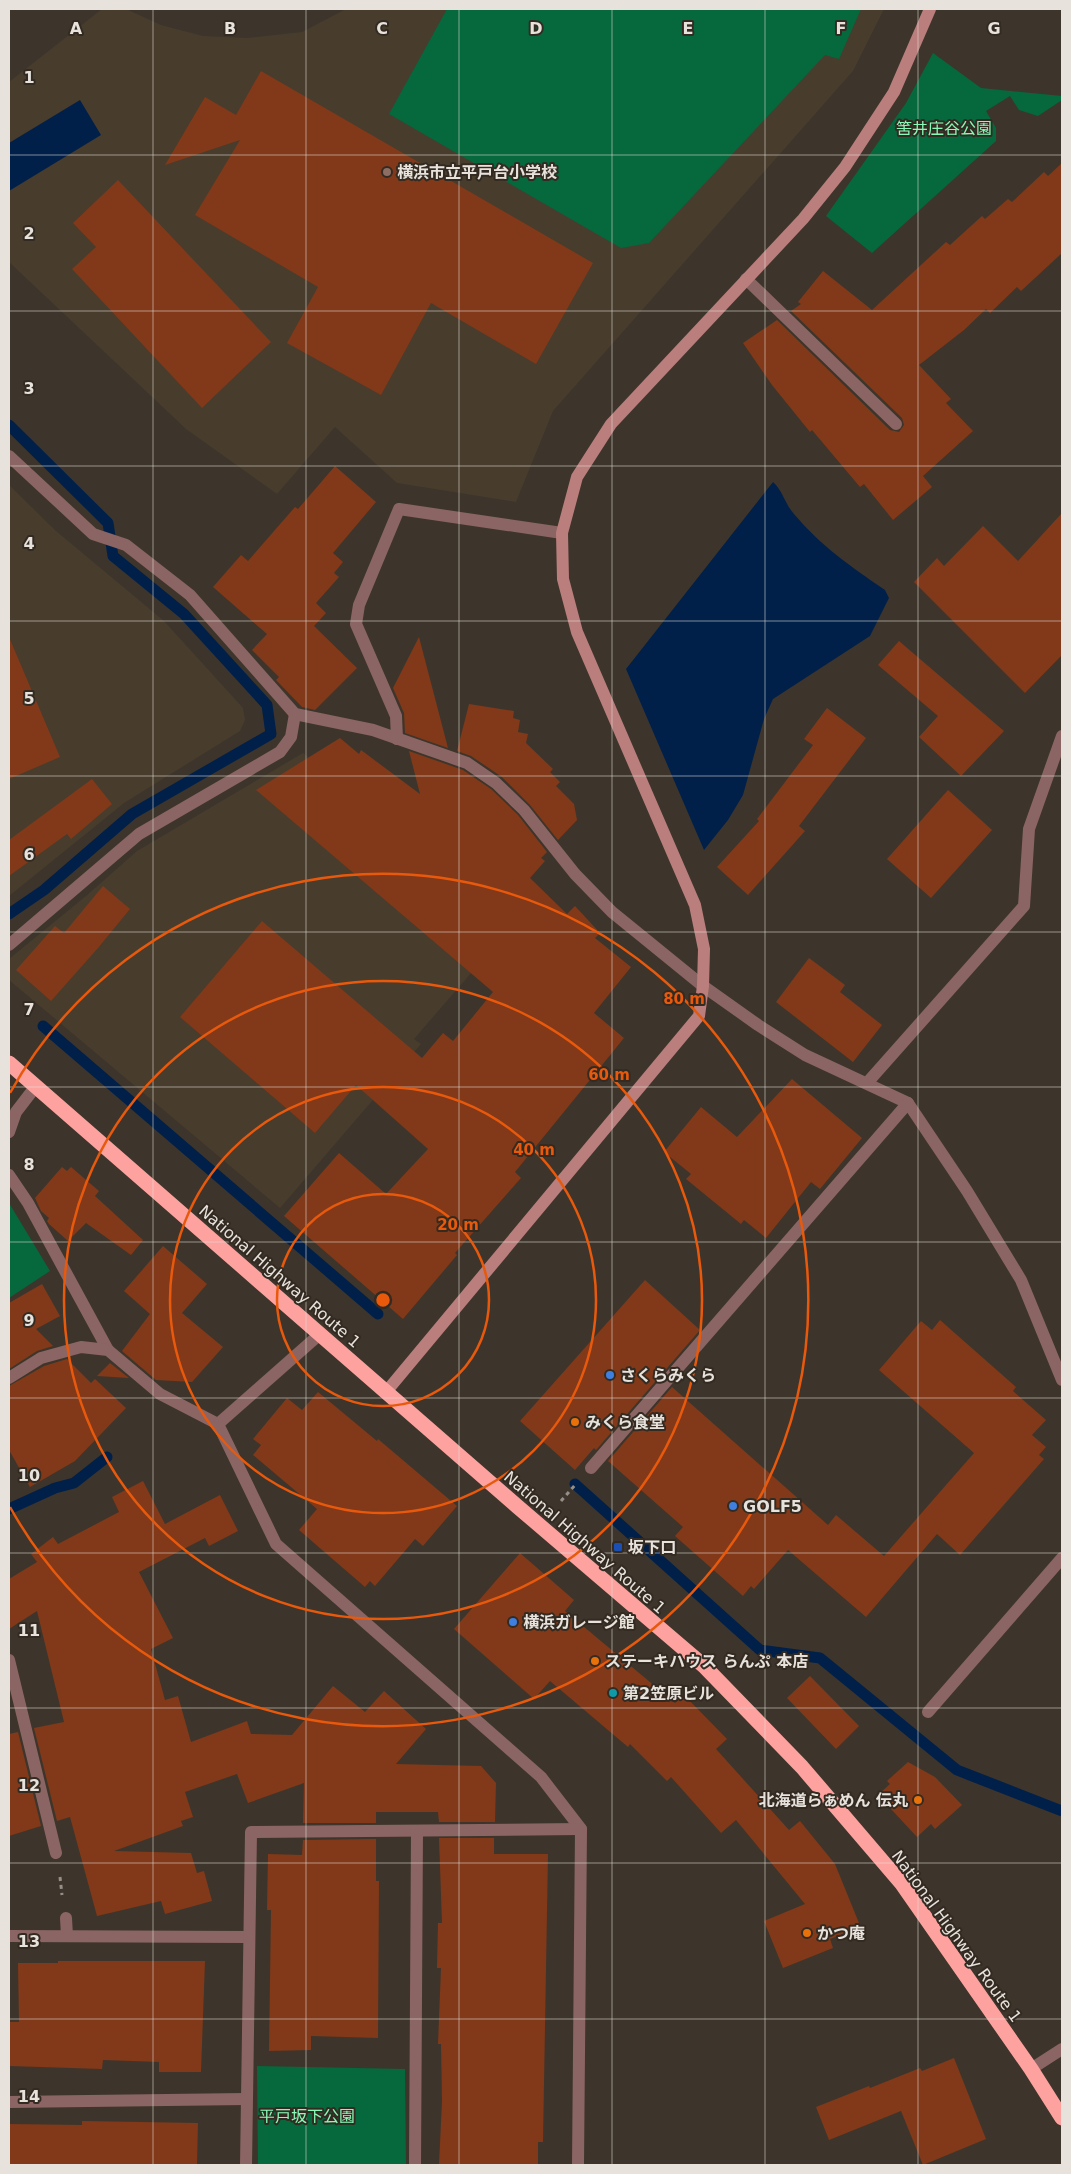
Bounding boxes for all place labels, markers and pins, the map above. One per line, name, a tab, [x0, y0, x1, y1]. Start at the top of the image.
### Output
place label: 横浜市立平戸台小学校	[397, 163, 557, 182]
marker: 横浜市立平戸台小学校	[381, 166, 393, 178]
centre of rings	[374, 1291, 392, 1309]
place label: さくらみくら	[620, 1366, 716, 1385]
marker: さくらみくら	[604, 1369, 616, 1381]
place label: みくら食堂	[585, 1413, 665, 1432]
marker: みくら食堂	[569, 1416, 581, 1428]
place label: GOLF5	[743, 1497, 802, 1516]
marker: GOLF5	[727, 1500, 739, 1512]
place label: 坂下口	[628, 1538, 676, 1557]
marker: 坂下口	[612, 1541, 624, 1553]
place label: 横浜ガレージ館	[523, 1613, 635, 1632]
marker: 横浜ガレージ館	[507, 1616, 519, 1628]
place label: ステーキハウス らんぷ 本店	[605, 1652, 808, 1671]
marker: ステーキハウス らんぷ 本店	[589, 1655, 601, 1667]
place label: 第2笠原ビル	[623, 1684, 714, 1703]
marker: 第2笠原ビル	[607, 1687, 619, 1699]
place label: 北海道らぁめん 伝丸	[758, 1791, 908, 1810]
marker: 北海道らぁめん 伝丸	[912, 1794, 924, 1806]
place label: かつ庵	[817, 1924, 865, 1943]
marker: かつ庵	[801, 1927, 813, 1939]

